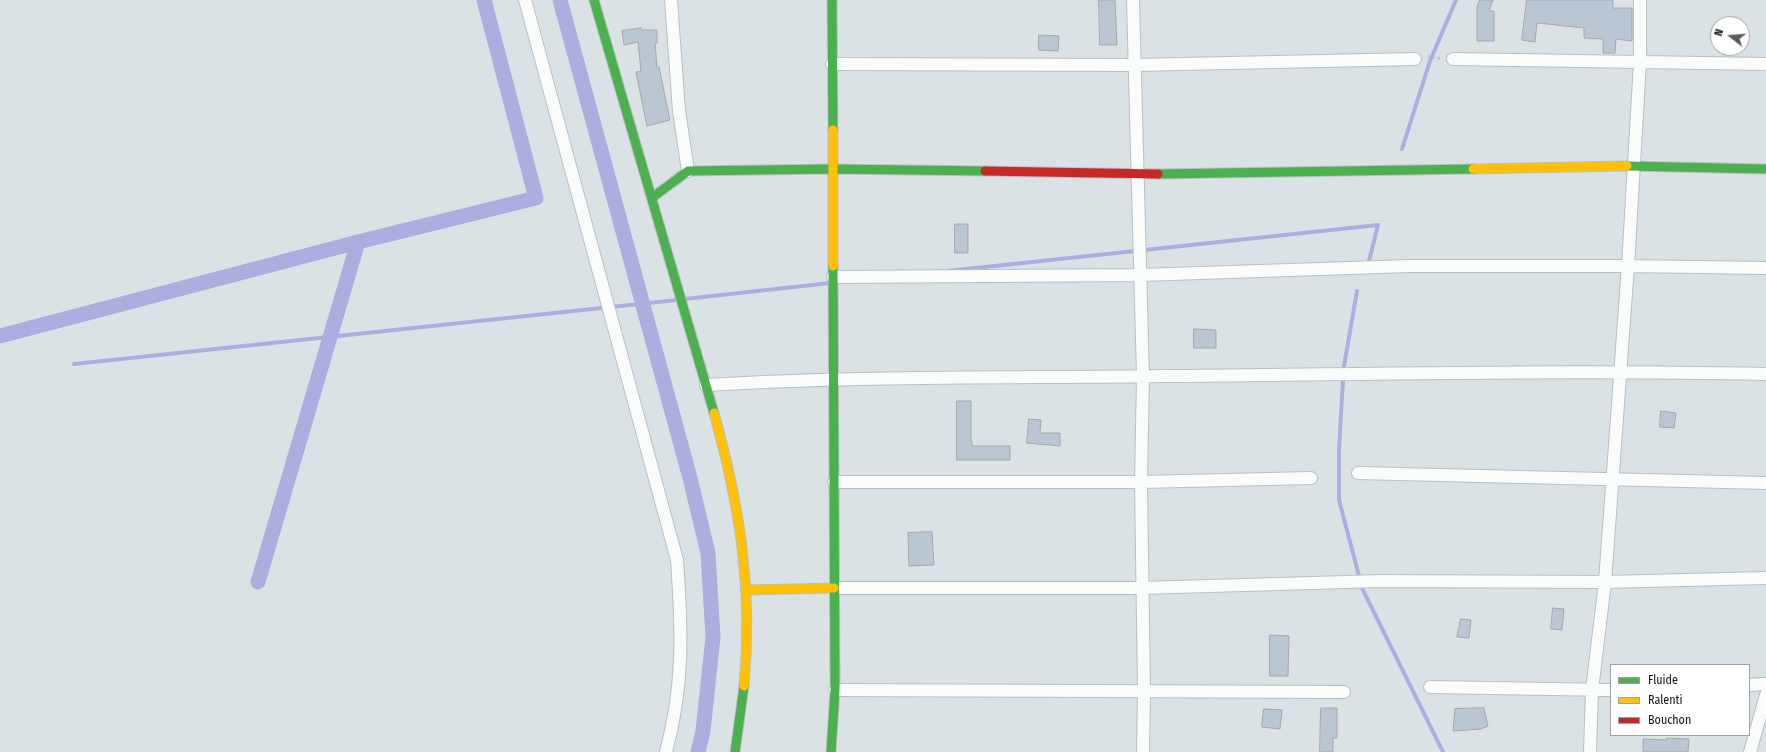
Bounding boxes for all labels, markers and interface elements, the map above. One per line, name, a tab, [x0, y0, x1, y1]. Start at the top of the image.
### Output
north arrow	[1710, 16, 1750, 56]
text: N	[1712, 28, 1726, 38]
legend	[1610, 664, 1750, 736]
text: Fluide	[1648, 673, 1678, 687]
text: Ralenti	[1648, 693, 1683, 707]
text: Bouchon	[1648, 713, 1691, 727]

